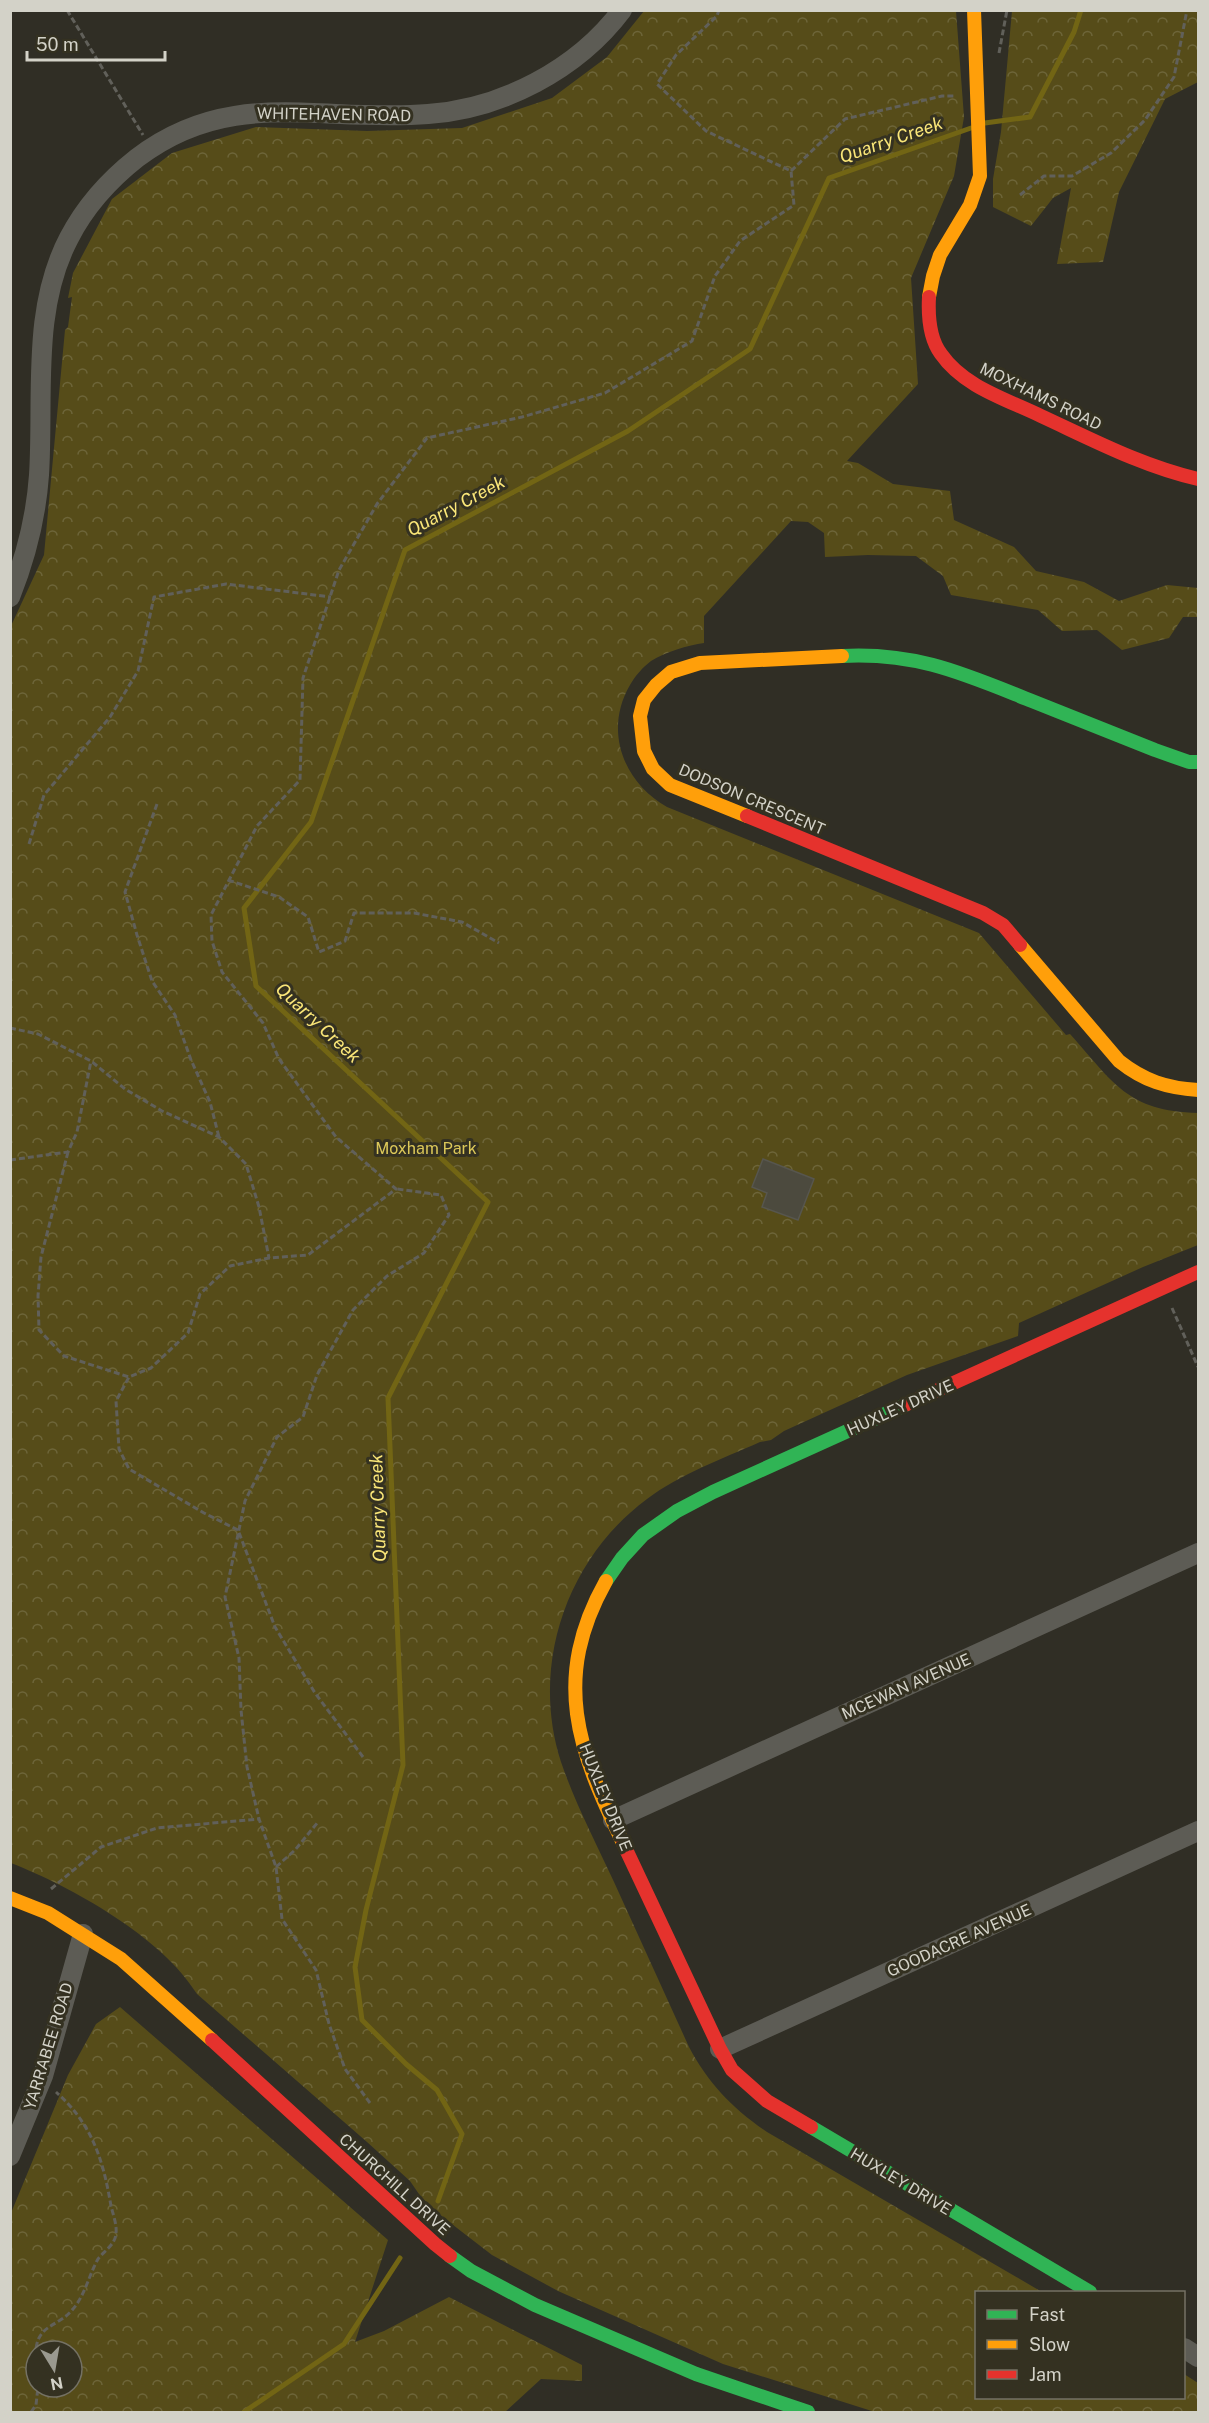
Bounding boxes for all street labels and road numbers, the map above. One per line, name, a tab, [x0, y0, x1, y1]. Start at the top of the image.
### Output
street label: WHITEHAVEN ROAD	[257, 104, 411, 125]
street label: MOXHAMS ROAD	[977, 359, 1105, 434]
street label: DODSON CRESCENT	[676, 760, 828, 839]
street label: HUXLEY DRIVE	[844, 1376, 956, 1439]
street label: MCEWAN AVENUE	[839, 1649, 974, 1723]
street label: HUXLEY DRIVE	[575, 1741, 636, 1854]
street label: GOODACRE AVENUE	[884, 1900, 1034, 1981]
street label: YARRABEE ROAD	[20, 1980, 77, 2112]
street label: CHURCHILL DRIVE	[335, 2130, 454, 2239]
street label: HUXLEY DRIVE	[847, 2144, 955, 2219]

